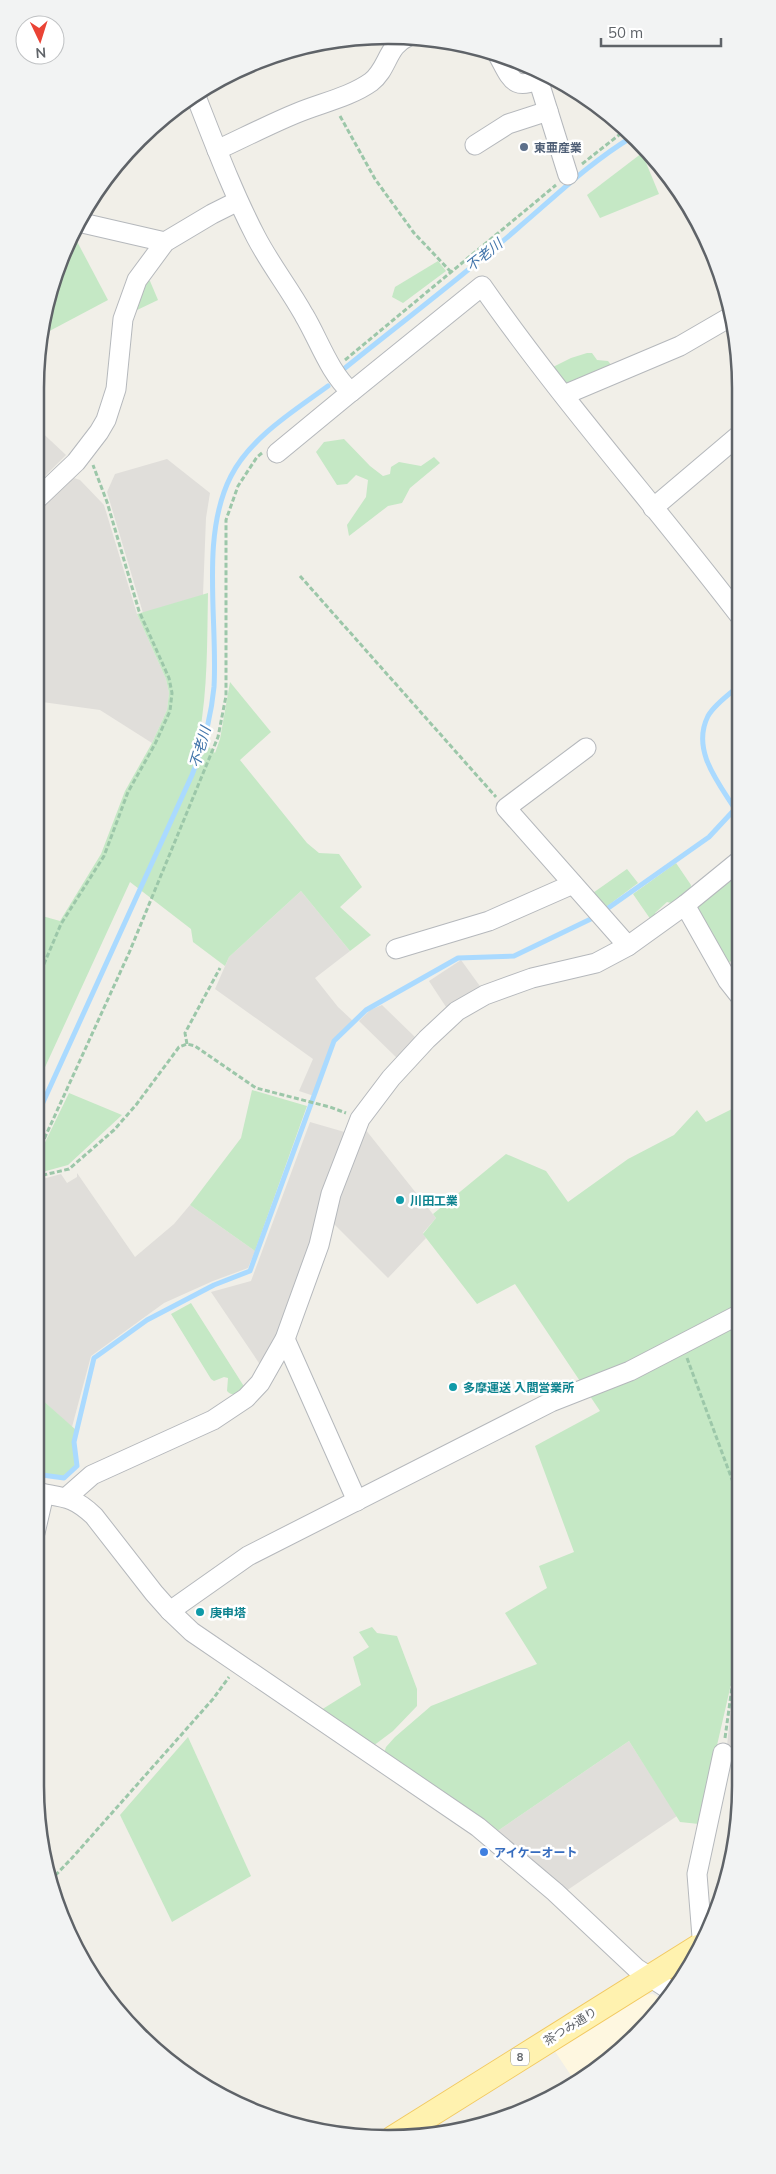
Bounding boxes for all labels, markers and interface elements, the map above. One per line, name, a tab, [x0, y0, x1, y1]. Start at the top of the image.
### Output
north arrow	[15, 15, 65, 65]
scale bar	[601, 15, 721, 47]
text: 50 m	[608, 23, 643, 42]
text: N	[35, 44, 47, 62]
place label: 東亜産業	[534, 140, 582, 155]
marker: 東亜産業	[518, 141, 530, 153]
water label: 不老川	[462, 234, 508, 275]
water label: 不老川	[186, 722, 215, 770]
place label: 川田工業	[410, 1193, 458, 1208]
marker: 川田工業	[394, 1194, 406, 1206]
place label: 多摩運送 入間営業所	[463, 1380, 574, 1395]
marker: 多摩運送 入間営業所	[447, 1381, 459, 1393]
place label: 庚申塔	[210, 1605, 246, 1620]
marker: 庚申塔	[194, 1606, 206, 1618]
place label: アイケーオート	[494, 1845, 577, 1860]
marker: アイケーオート	[478, 1846, 490, 1858]
street label: 茶つみ通り	[541, 2004, 599, 2048]
road number: 8	[511, 2048, 529, 2066]

